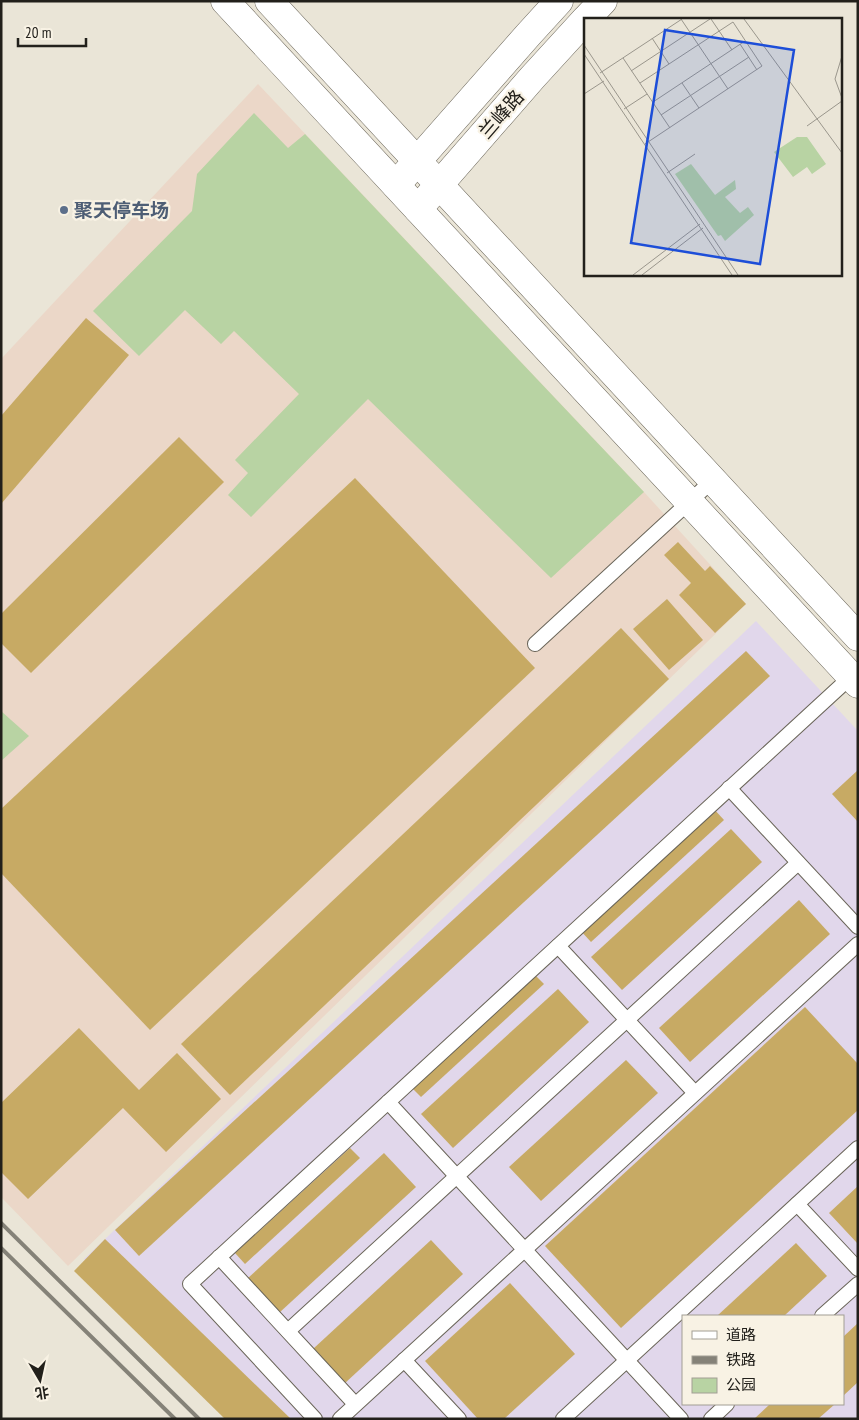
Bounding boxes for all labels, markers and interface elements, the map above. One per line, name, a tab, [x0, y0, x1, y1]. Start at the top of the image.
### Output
scale bar	[18, 15, 85, 47]
inset map	[584, 18, 842, 275]
text: 20 m	[25, 23, 51, 42]
street label: 兰峰路	[473, 85, 529, 143]
place label: 聚天停车场	[74, 198, 169, 222]
marker: 聚天停车场	[58, 204, 70, 216]
legend	[682, 1315, 844, 1405]
text: 道路	[726, 1325, 756, 1344]
text: 铁路	[726, 1350, 756, 1369]
north arrow	[15, 1355, 65, 1405]
text: 公园	[726, 1375, 756, 1394]
text: 北	[34, 1383, 50, 1403]

